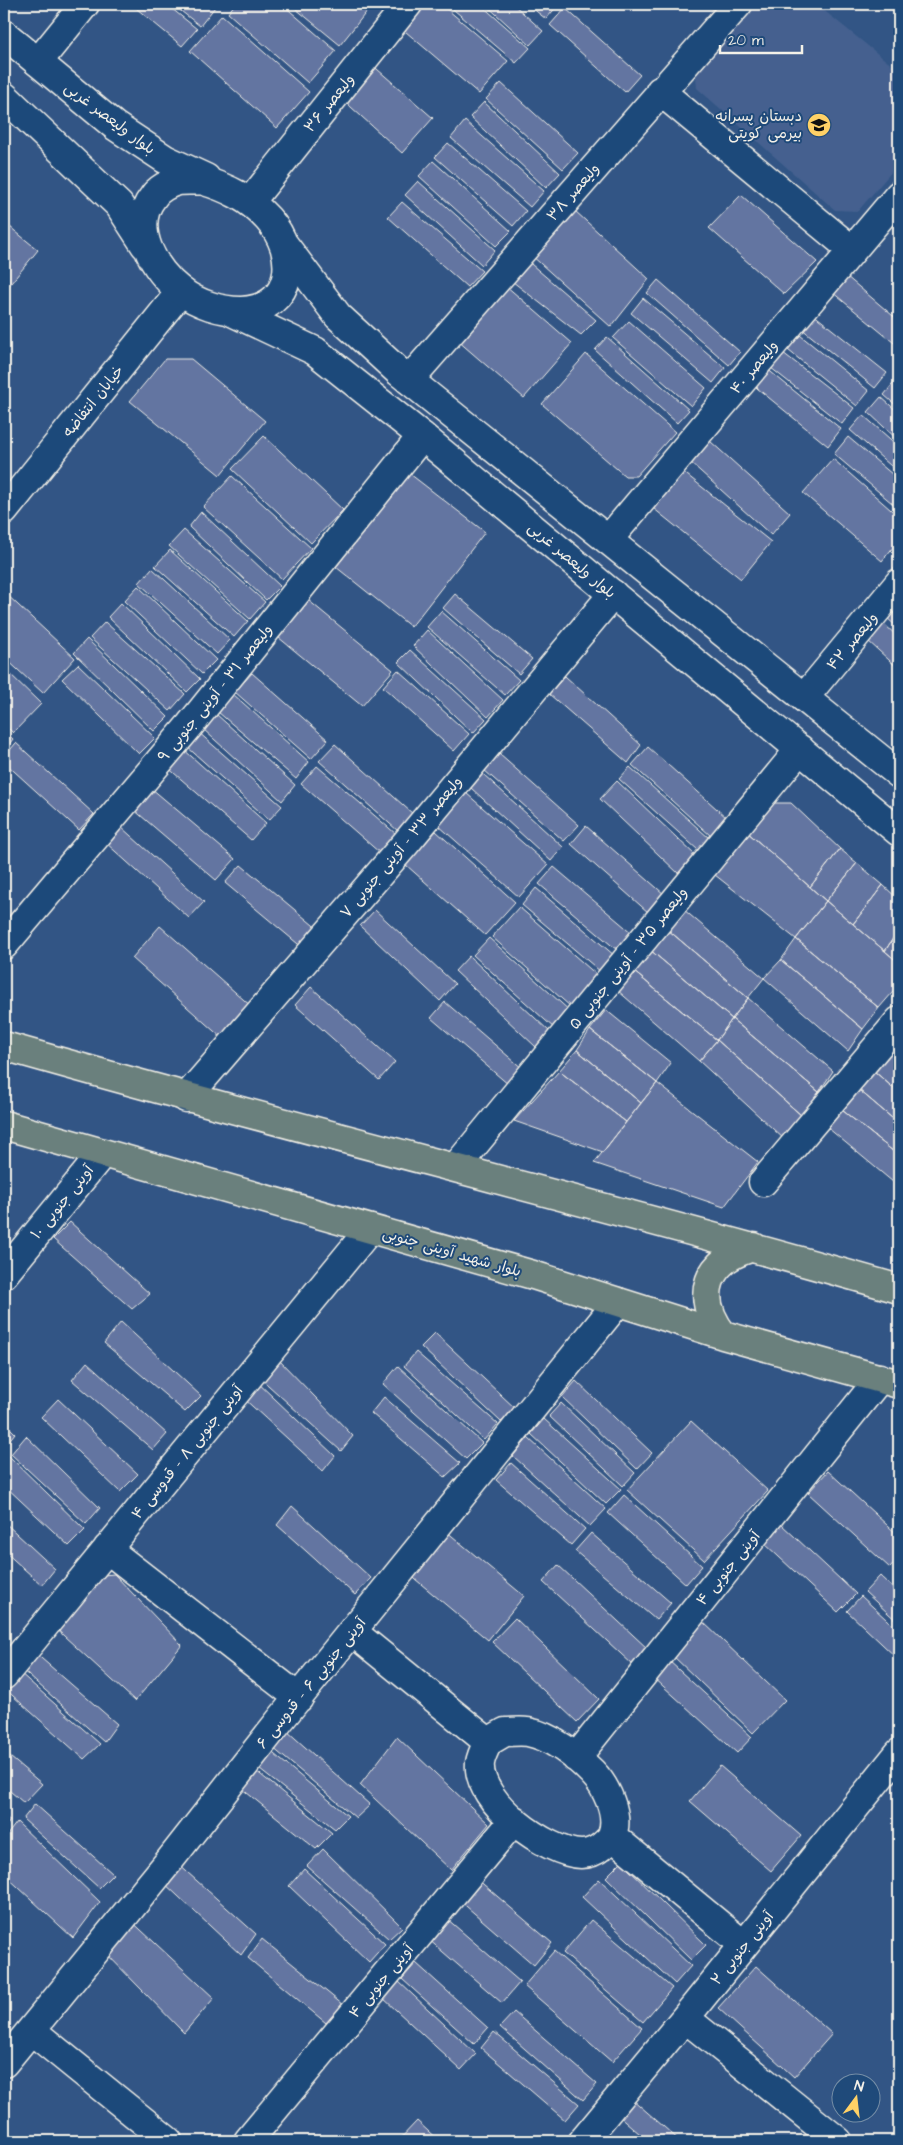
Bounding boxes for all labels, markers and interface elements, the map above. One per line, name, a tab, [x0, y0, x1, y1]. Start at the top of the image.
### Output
scale bar	[720, 22, 803, 54]
text: 20 m	[728, 30, 764, 51]
street label: ولیعصر ۳۶	[299, 70, 359, 137]
street label: بلوار ولیعصر غربی	[60, 77, 160, 160]
place label: دبستان پسرانه بیرمی کویتی	[715, 106, 802, 144]
school or university icon: دبستان پسرانه بیرمی کویتی	[806, 112, 832, 138]
street label: ولیعصر ۳۸	[542, 159, 605, 226]
street label: ولیعصر ۴۰	[726, 336, 783, 399]
street label: خیابان انتفاضه	[58, 361, 129, 442]
street label: بلوار ولیعصر غربی	[523, 517, 620, 603]
street label: ولیعصر ۴۲	[822, 608, 883, 675]
street label: ولیعصر ۳۱ - آوینی جنوبی ۹	[153, 620, 278, 767]
street label: ولیعصر ۳۳ - آوینی جنوبی ۷	[336, 772, 467, 923]
street label: ولیعصر ۳۵ - آوینی جنوبی ۵	[564, 883, 692, 1034]
street label: آوینی جنوبی ۱۰	[26, 1160, 100, 1244]
street label: بلوار شهید آوینی جنوبی	[380, 1223, 524, 1282]
street label: آوینی جنوبی ۸ - قدوسی ۴	[127, 1380, 249, 1524]
street label: آوینی جنوبی ۴	[692, 1525, 766, 1610]
street label: آوینی جنوبی ۶ - قدوسی ۶	[252, 1612, 372, 1753]
street label: آوینی جنوبی ۲	[706, 1906, 780, 1990]
street label: آوینی جنوبی ۴	[344, 1939, 419, 2023]
north arrow	[830, 2072, 880, 2122]
text: N	[852, 2076, 866, 2097]

